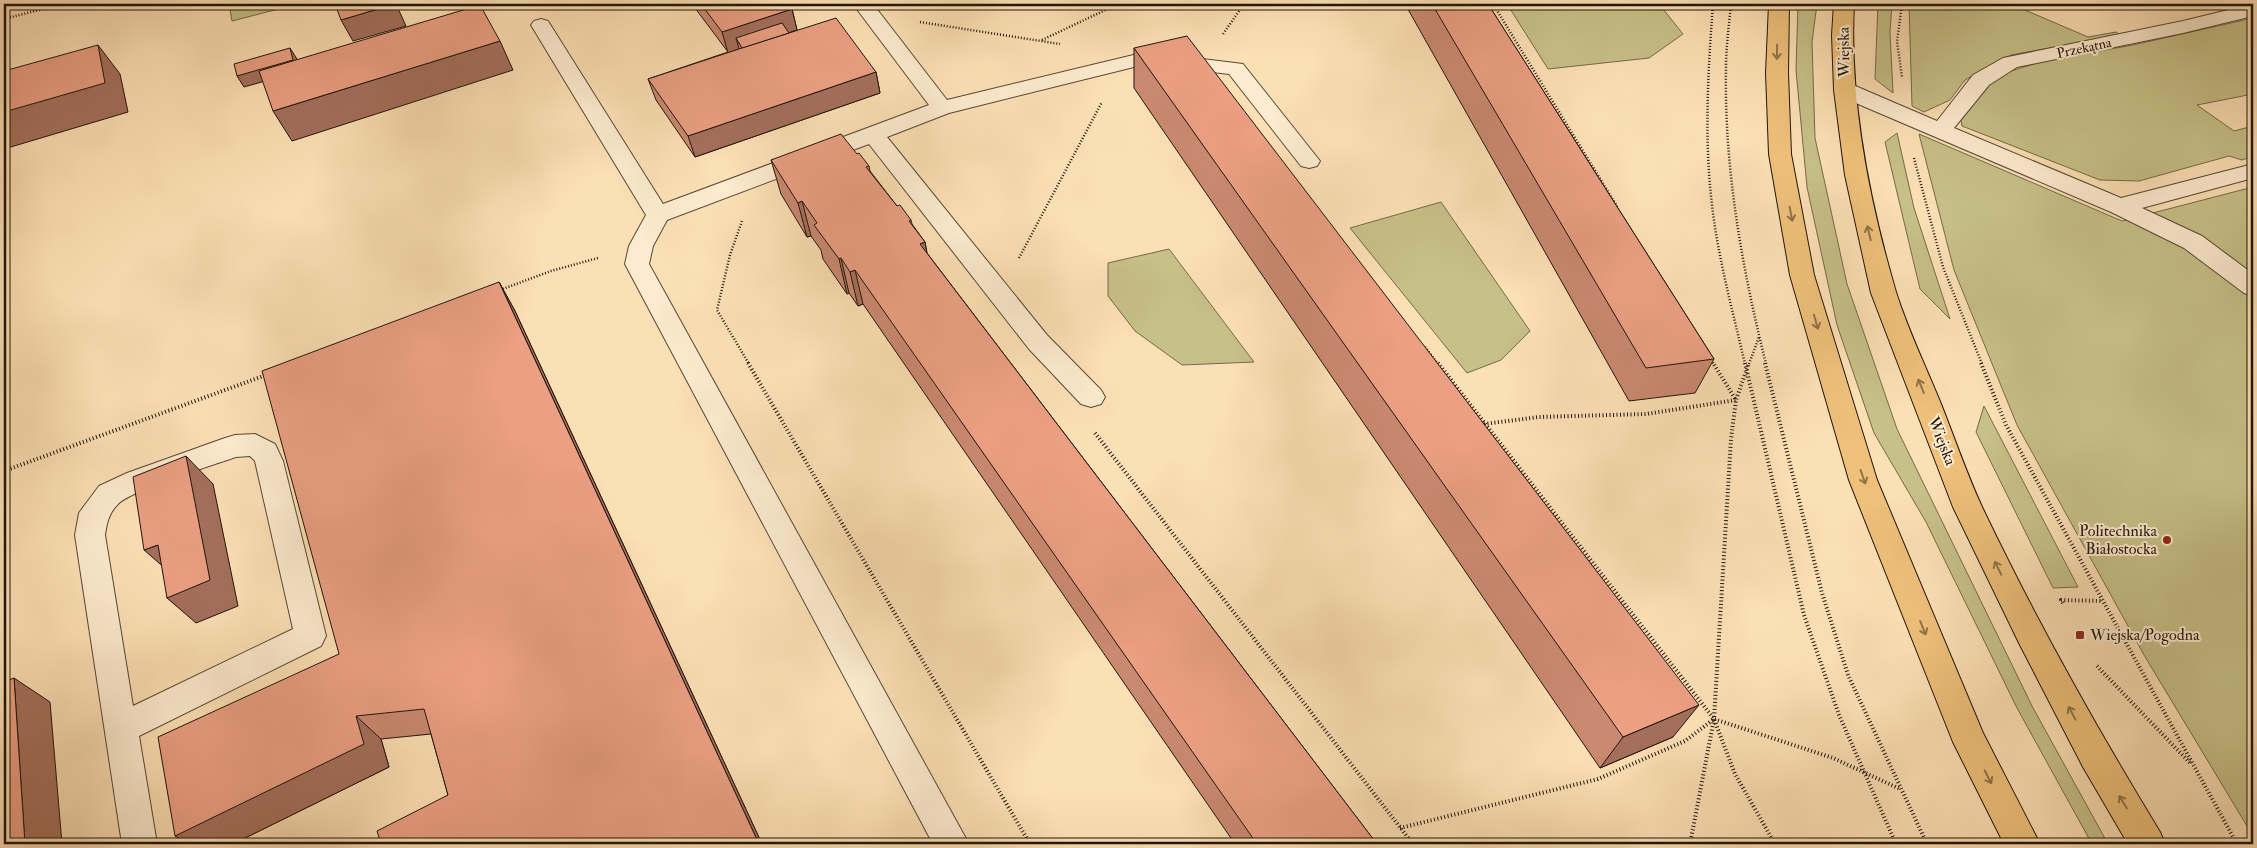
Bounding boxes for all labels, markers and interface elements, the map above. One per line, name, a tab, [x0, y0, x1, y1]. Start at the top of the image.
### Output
street label: Wiejska	[1834, 26, 1854, 78]
street label: Przekątna	[2055, 34, 2113, 62]
one-way arrow	[1773, 44, 1782, 60]
one-way arrow	[1787, 206, 1796, 222]
one-way arrow	[1864, 225, 1873, 241]
one-way arrow	[1812, 313, 1822, 329]
one-way arrow	[1915, 379, 1924, 394]
street label: Wiejska	[1923, 413, 1961, 469]
one-way arrow	[1858, 469, 1868, 485]
place label: Politechnika Białostocka	[2079, 521, 2157, 559]
marker: Politechnika Białostocka	[2161, 534, 2173, 546]
one-way arrow	[1993, 561, 2002, 576]
one-way arrow	[1919, 620, 1929, 635]
place label: Wiejska/Pogodna	[2089, 625, 2200, 645]
marker: Wiejska/Pogodna	[2074, 629, 2086, 641]
one-way arrow	[2067, 705, 2077, 720]
one-way arrow	[1984, 769, 1993, 784]
one-way arrow	[2117, 796, 2127, 810]

